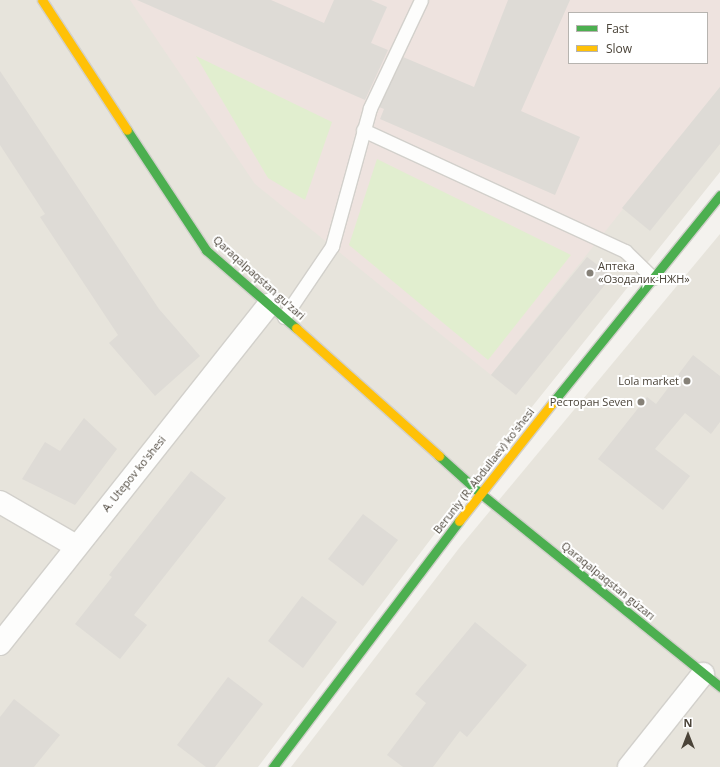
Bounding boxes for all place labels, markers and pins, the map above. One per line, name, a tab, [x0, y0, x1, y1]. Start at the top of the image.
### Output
place label: Аптека «Озодалик-НЖН»	[598, 260, 690, 286]
marker: Аптека «Озодалик-НЖН»	[585, 268, 595, 278]
place label: Lola market	[618, 374, 679, 388]
marker: Lola market	[682, 376, 692, 386]
place label: Ресторан Seven	[550, 395, 633, 409]
marker: Ресторан Seven	[636, 397, 646, 407]

